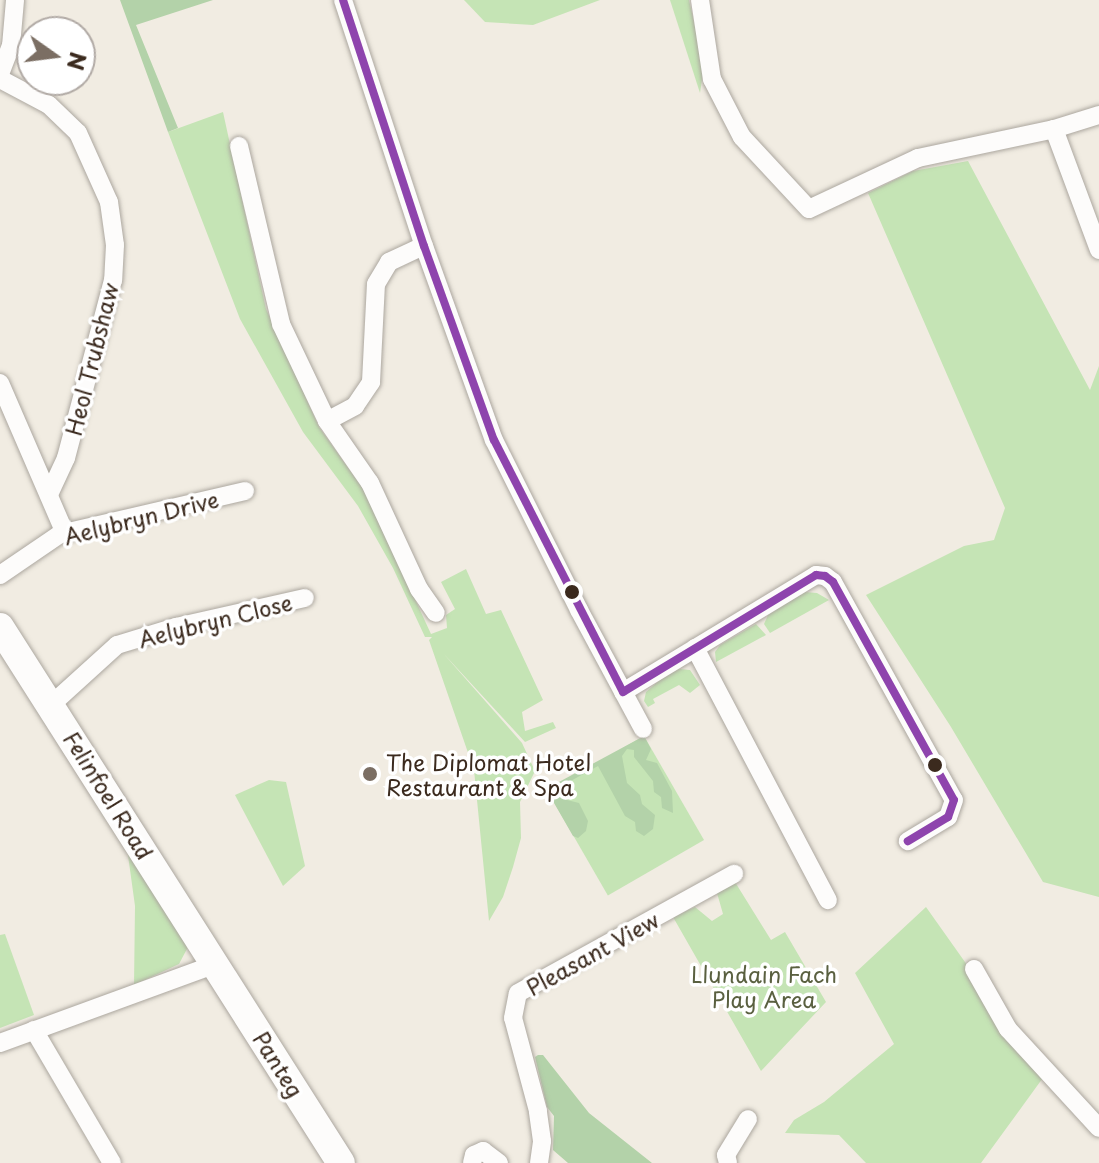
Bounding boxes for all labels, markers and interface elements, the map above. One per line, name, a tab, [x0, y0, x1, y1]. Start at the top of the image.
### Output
north arrow	[16, 16, 96, 96]
text: N	[60, 49, 96, 74]
street label: Heol Trubshaw	[59, 280, 123, 438]
street label: Aelybryn Drive	[60, 485, 222, 549]
unlabelled marker	[564, 584, 580, 600]
street label: Aelybryn Close	[134, 588, 296, 652]
street label: Felinfoel Road	[59, 726, 159, 864]
place label: The Diplomat Hotel Restaurant & Spa	[386, 748, 592, 800]
unlabelled marker	[927, 757, 943, 773]
marker: The Diplomat Hotel Restaurant & Spa	[361, 765, 379, 783]
street label: Pleasant View	[521, 906, 663, 1000]
park label: Llundain Fach Play Area	[691, 960, 837, 1012]
street label: Panteg	[249, 1026, 309, 1102]

